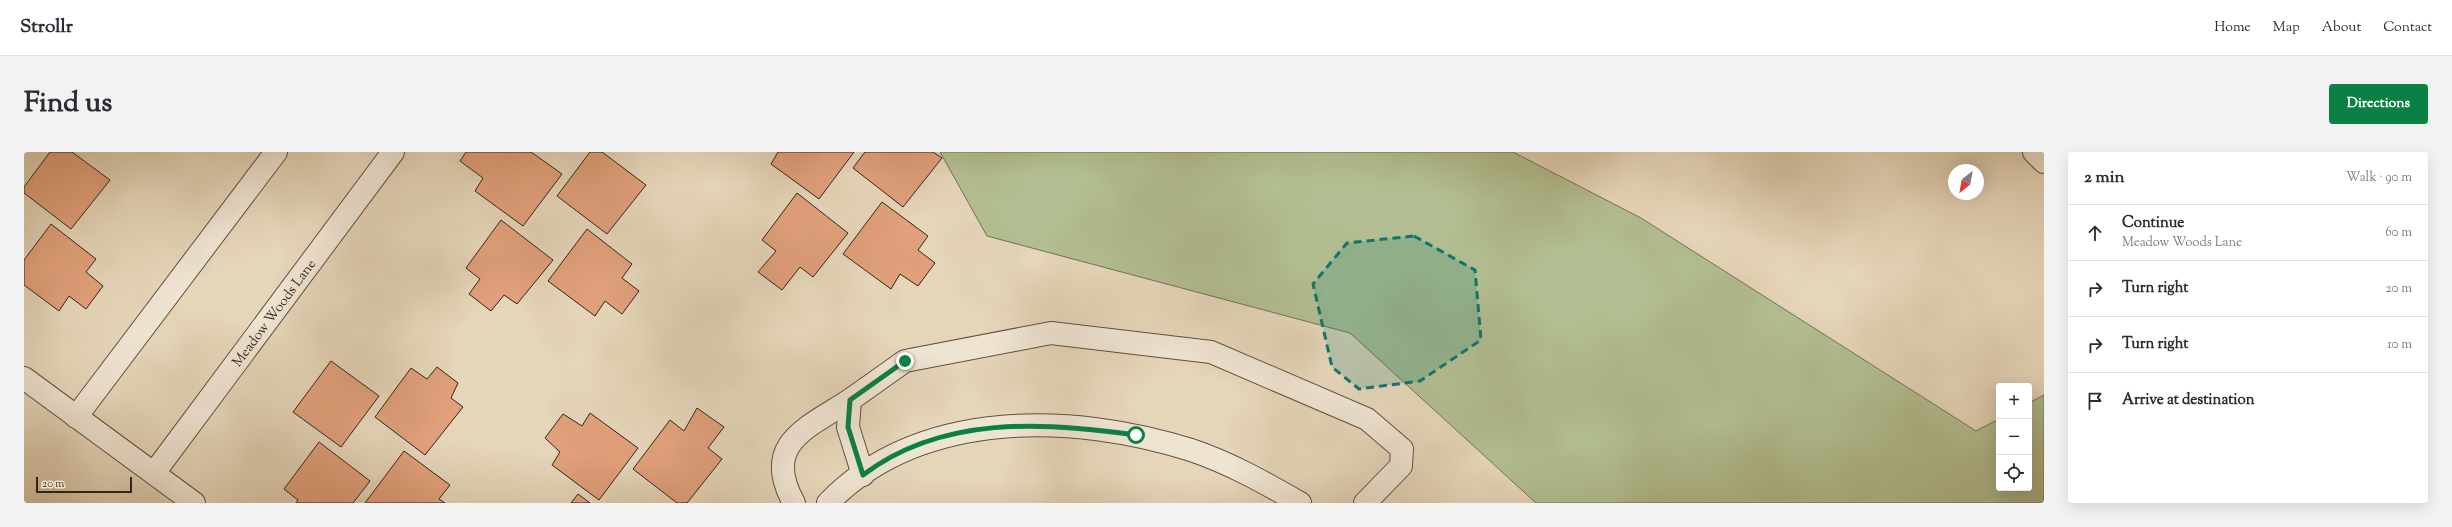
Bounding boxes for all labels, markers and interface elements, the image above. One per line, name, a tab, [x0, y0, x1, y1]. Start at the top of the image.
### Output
text: Strollr	[20, 14, 73, 41]
text: Home	[2214, 18, 2251, 38]
text: Map	[2273, 18, 2300, 38]
text: About	[2322, 18, 2361, 38]
text: Contact	[2383, 18, 2432, 38]
text: Find us	[24, 84, 112, 124]
button: Directions	[2329, 84, 2428, 124]
north arrow	[1948, 164, 1984, 200]
text: 2 min	[2084, 166, 2125, 190]
text: Walk · 90 m	[2346, 169, 2412, 187]
text: Continue	[2122, 213, 2184, 234]
icon: ahead	[2084, 222, 2106, 244]
text: 60 m	[2385, 224, 2412, 242]
text: Meadow Woods Lane	[2122, 234, 2242, 252]
street label: Meadow Woods Lane	[228, 256, 322, 372]
icon: right	[2084, 278, 2106, 300]
text: Turn right	[2122, 278, 2188, 299]
text: 20 m	[2386, 280, 2412, 298]
icon: right	[2084, 334, 2106, 356]
text: Turn right	[2122, 334, 2188, 355]
text: 10 m	[2387, 336, 2412, 354]
route end	[896, 352, 914, 370]
map controls	[1996, 383, 2032, 491]
button: +	[1996, 383, 2032, 419]
icon: arrive	[2084, 390, 2106, 412]
text: Arrive at destination	[2122, 390, 2255, 411]
button: −	[1996, 419, 2032, 455]
route start	[1127, 426, 1145, 444]
button: locate	[1996, 455, 2032, 491]
scale bar	[36, 475, 132, 494]
text: 20 m	[42, 476, 64, 492]

